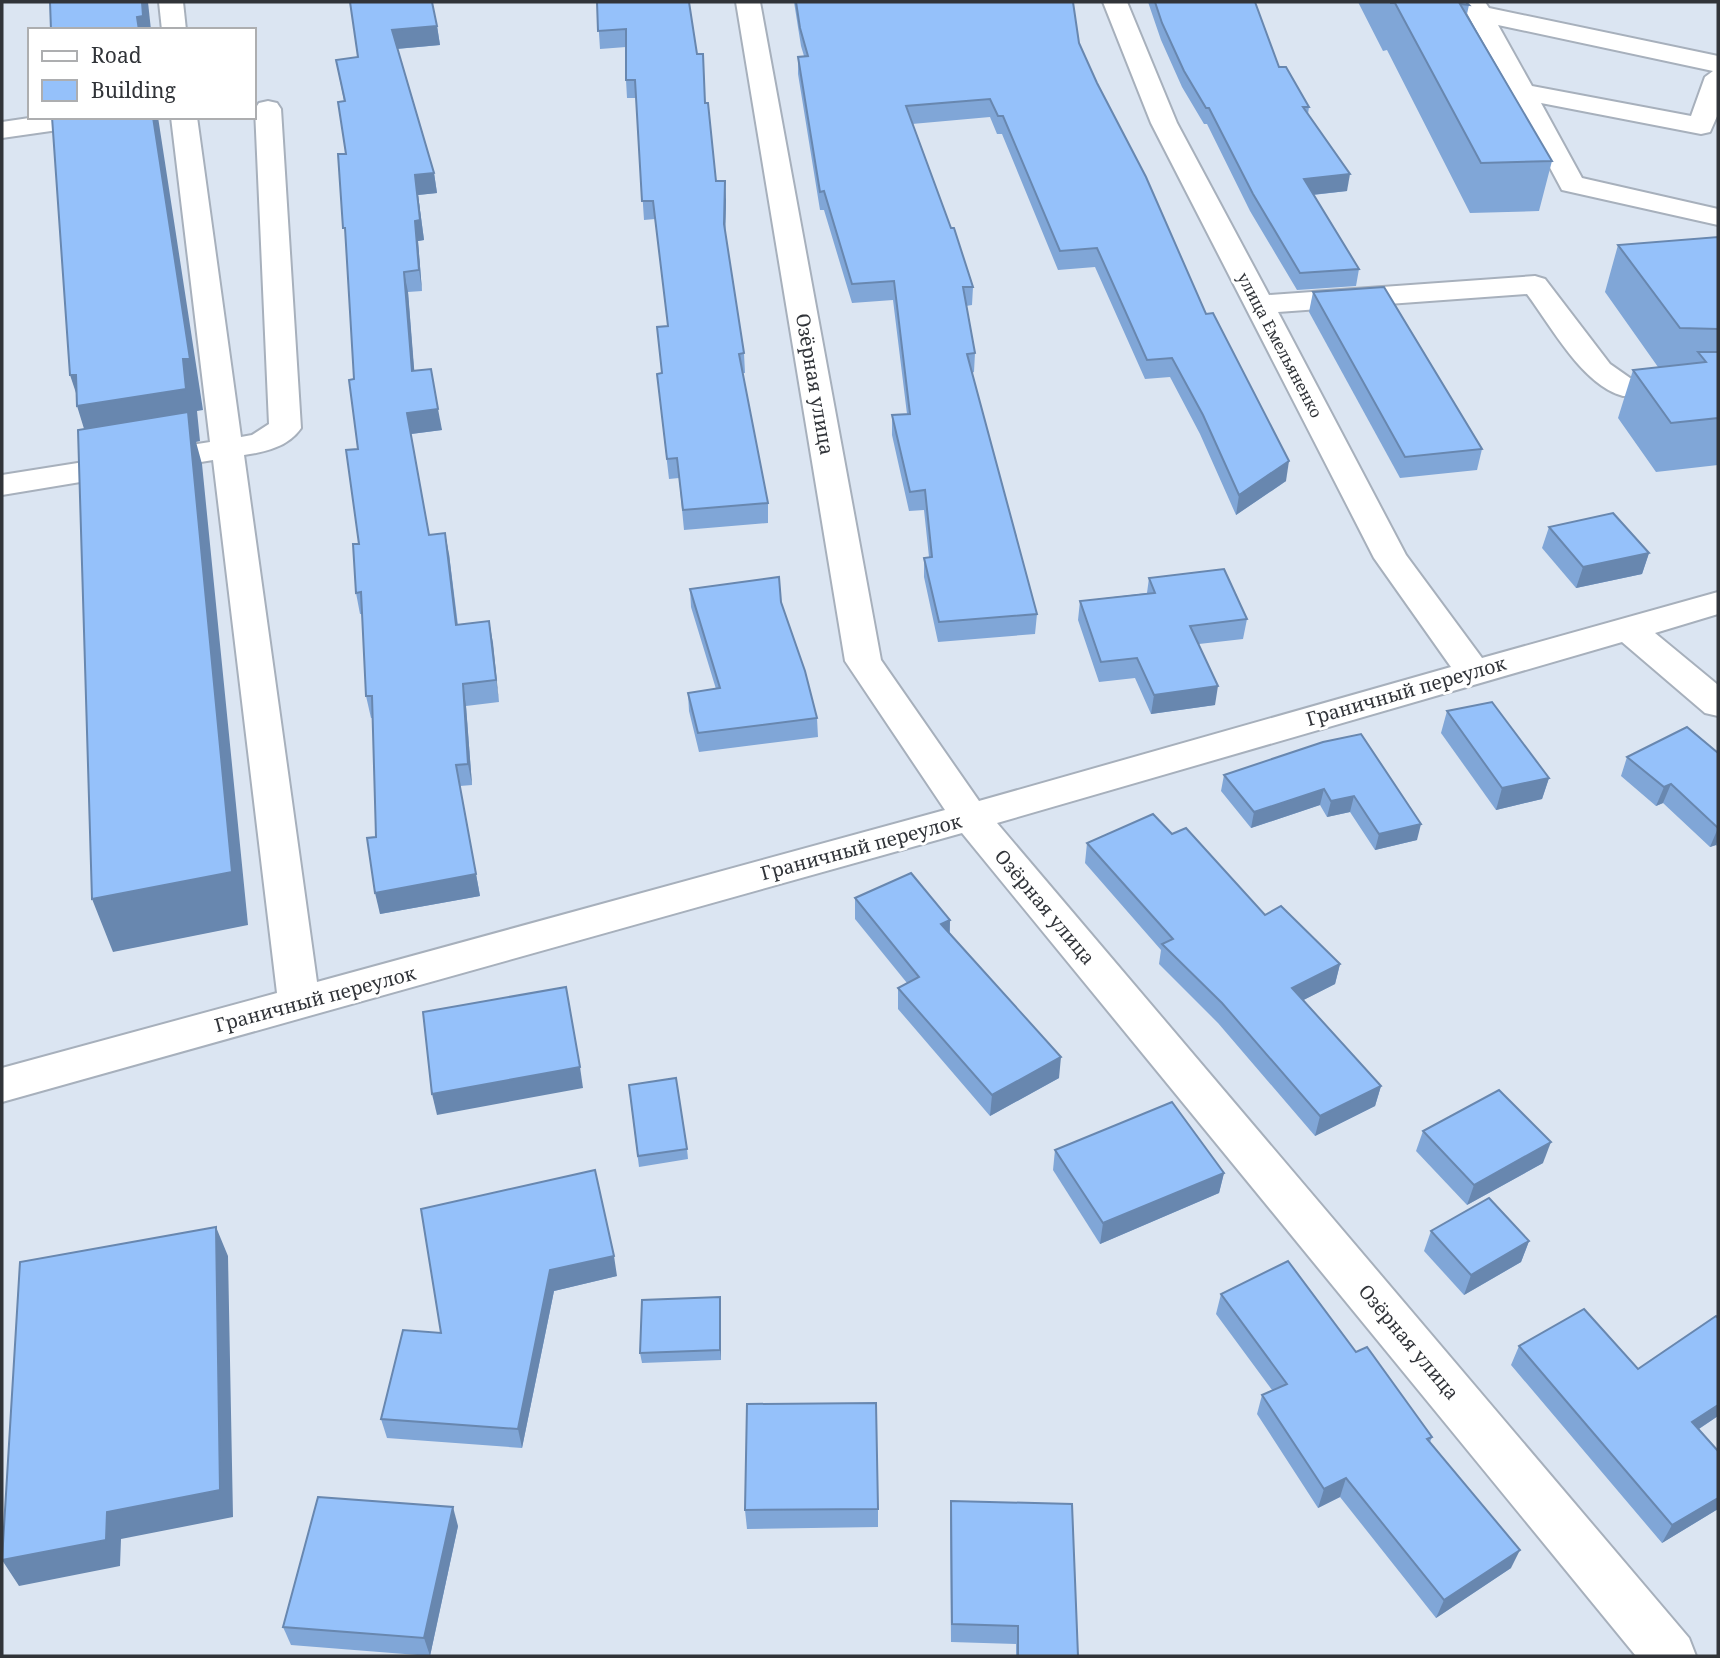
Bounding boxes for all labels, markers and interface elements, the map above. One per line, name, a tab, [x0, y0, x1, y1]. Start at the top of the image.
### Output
legend	[28, 28, 256, 119]
text: Road	[91, 41, 142, 69]
text: Building	[91, 76, 176, 104]
street label: улица Емельяненко	[1232, 268, 1328, 422]
street label: Озёрная улица	[790, 311, 840, 457]
street label: Граничный переулок	[1303, 650, 1510, 732]
street label: Граничный переулок	[758, 807, 965, 886]
street label: Озёрная улица	[989, 844, 1101, 970]
street label: Граничный переулок	[212, 959, 419, 1038]
street label: Озёрная улица	[1353, 1279, 1465, 1405]

